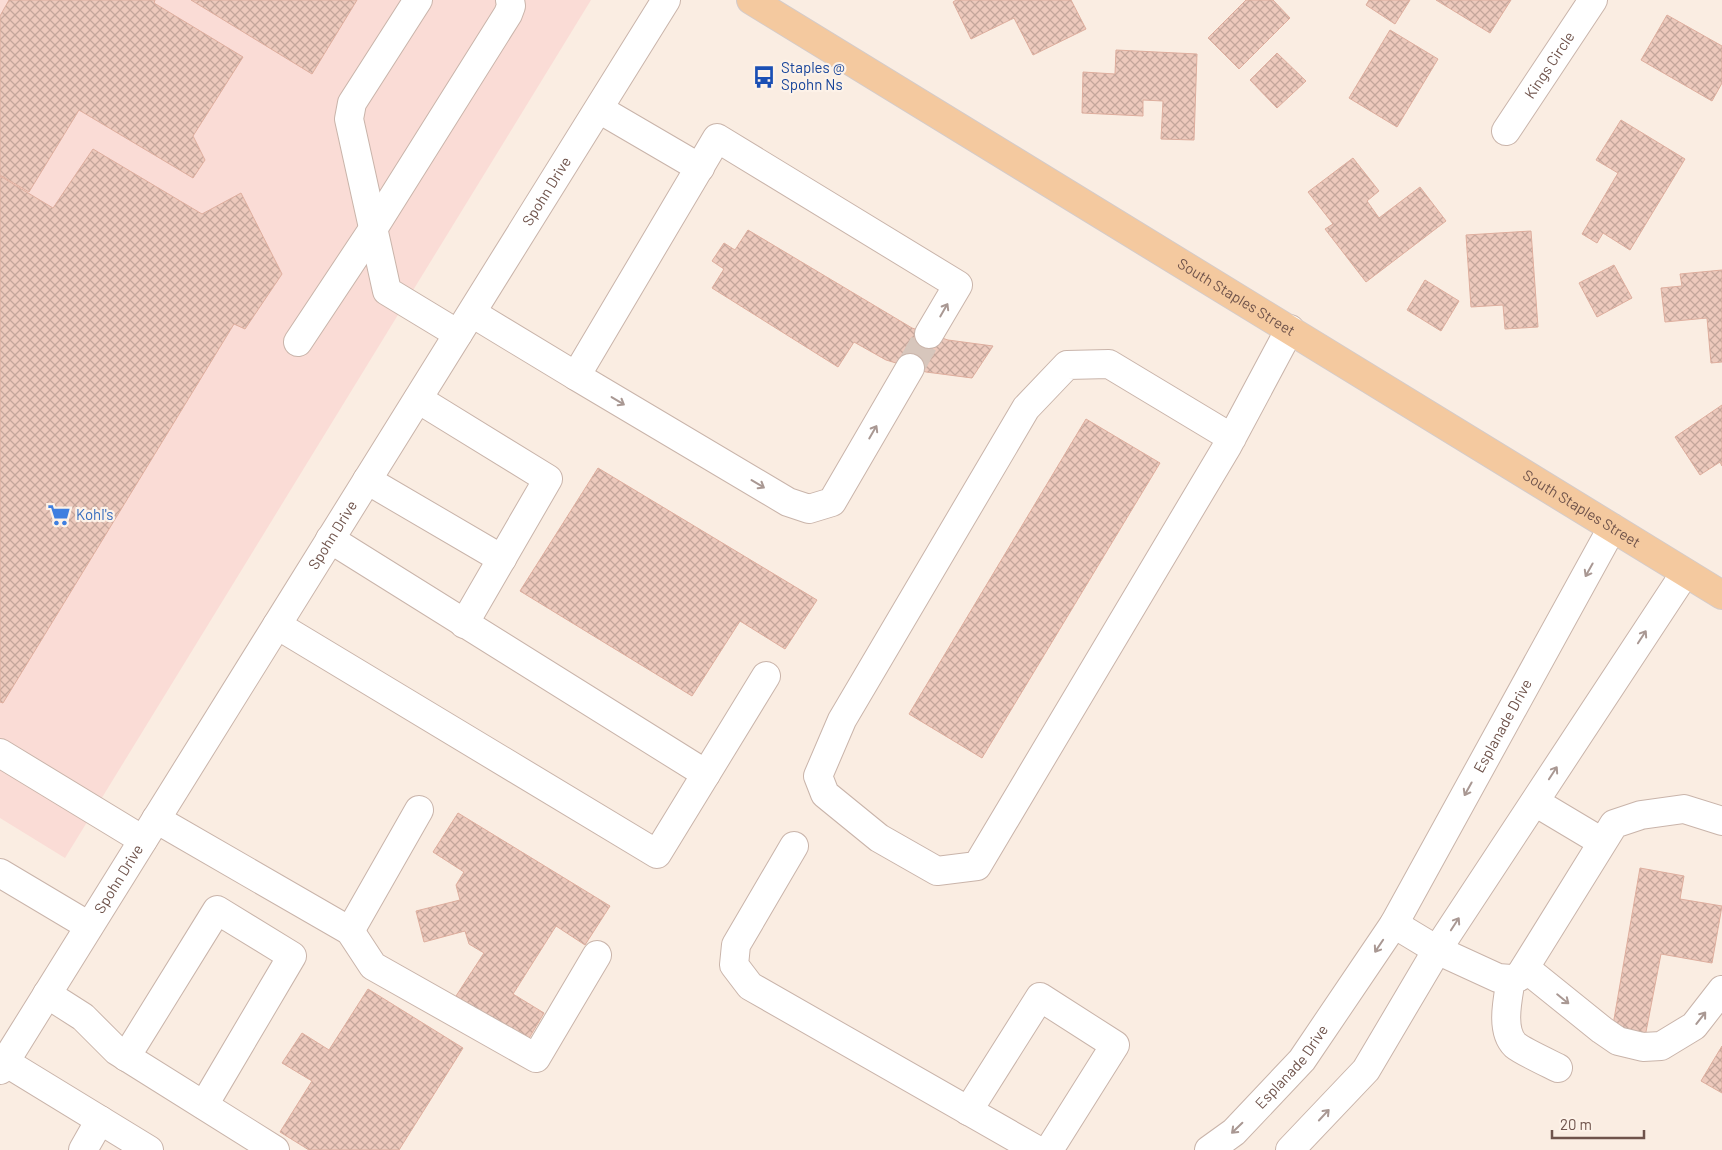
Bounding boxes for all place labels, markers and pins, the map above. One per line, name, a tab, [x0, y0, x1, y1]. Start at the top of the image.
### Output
place label: Staples @ Spohn Ns	[781, 58, 845, 93]
bus stop icon: Staples @ Spohn Ns	[751, 64, 777, 90]
supermarket icon: Kohl's	[46, 502, 72, 528]
place label: Kohl's	[76, 505, 113, 523]

